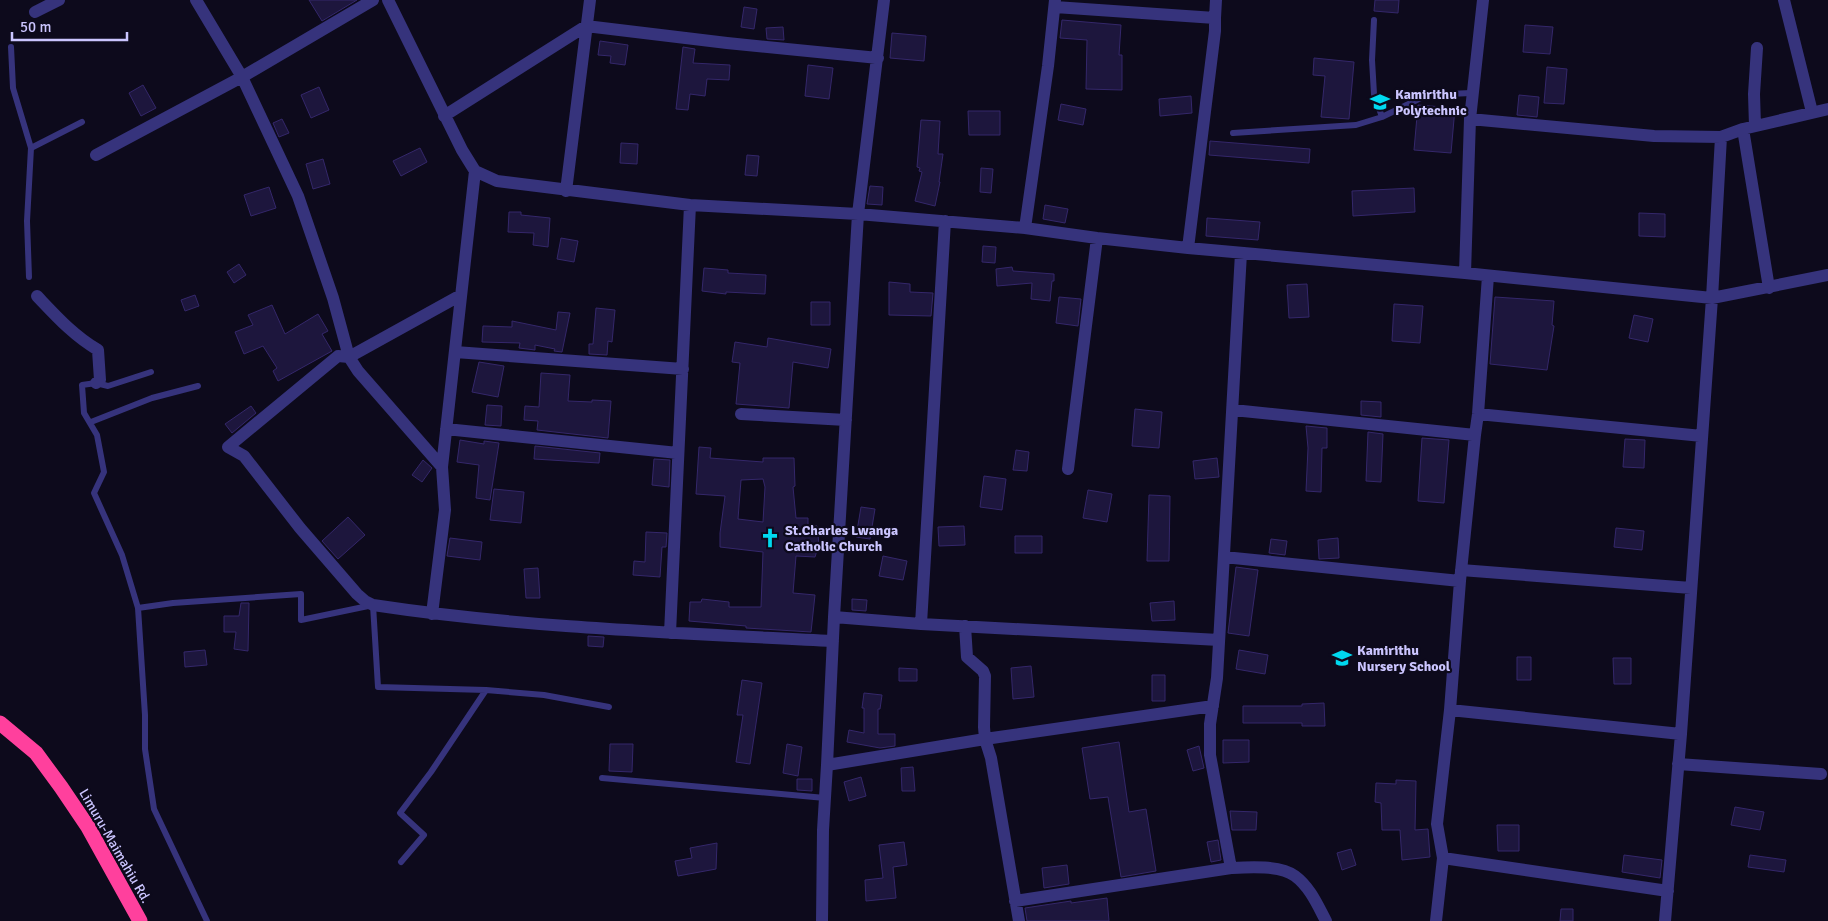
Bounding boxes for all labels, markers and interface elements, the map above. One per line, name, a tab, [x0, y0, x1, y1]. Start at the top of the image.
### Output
scale bar	[12, 10, 128, 42]
text: 50 m	[20, 18, 51, 36]
place label: Kamirithu Polytechnic	[1395, 86, 1467, 119]
school or university icon: Kamirithu Polytechnic	[1369, 91, 1391, 113]
place label: St.Charles Lwanga Catholic Church	[785, 522, 898, 555]
church icon: St.Charles Lwanga Catholic Church	[759, 527, 781, 549]
place label: Kamirithu Nursery School	[1357, 642, 1451, 675]
school or university icon: Kamirithu Nursery School	[1331, 647, 1353, 669]
street label: Limuru-Maimahiu Rd.	[75, 786, 155, 906]

